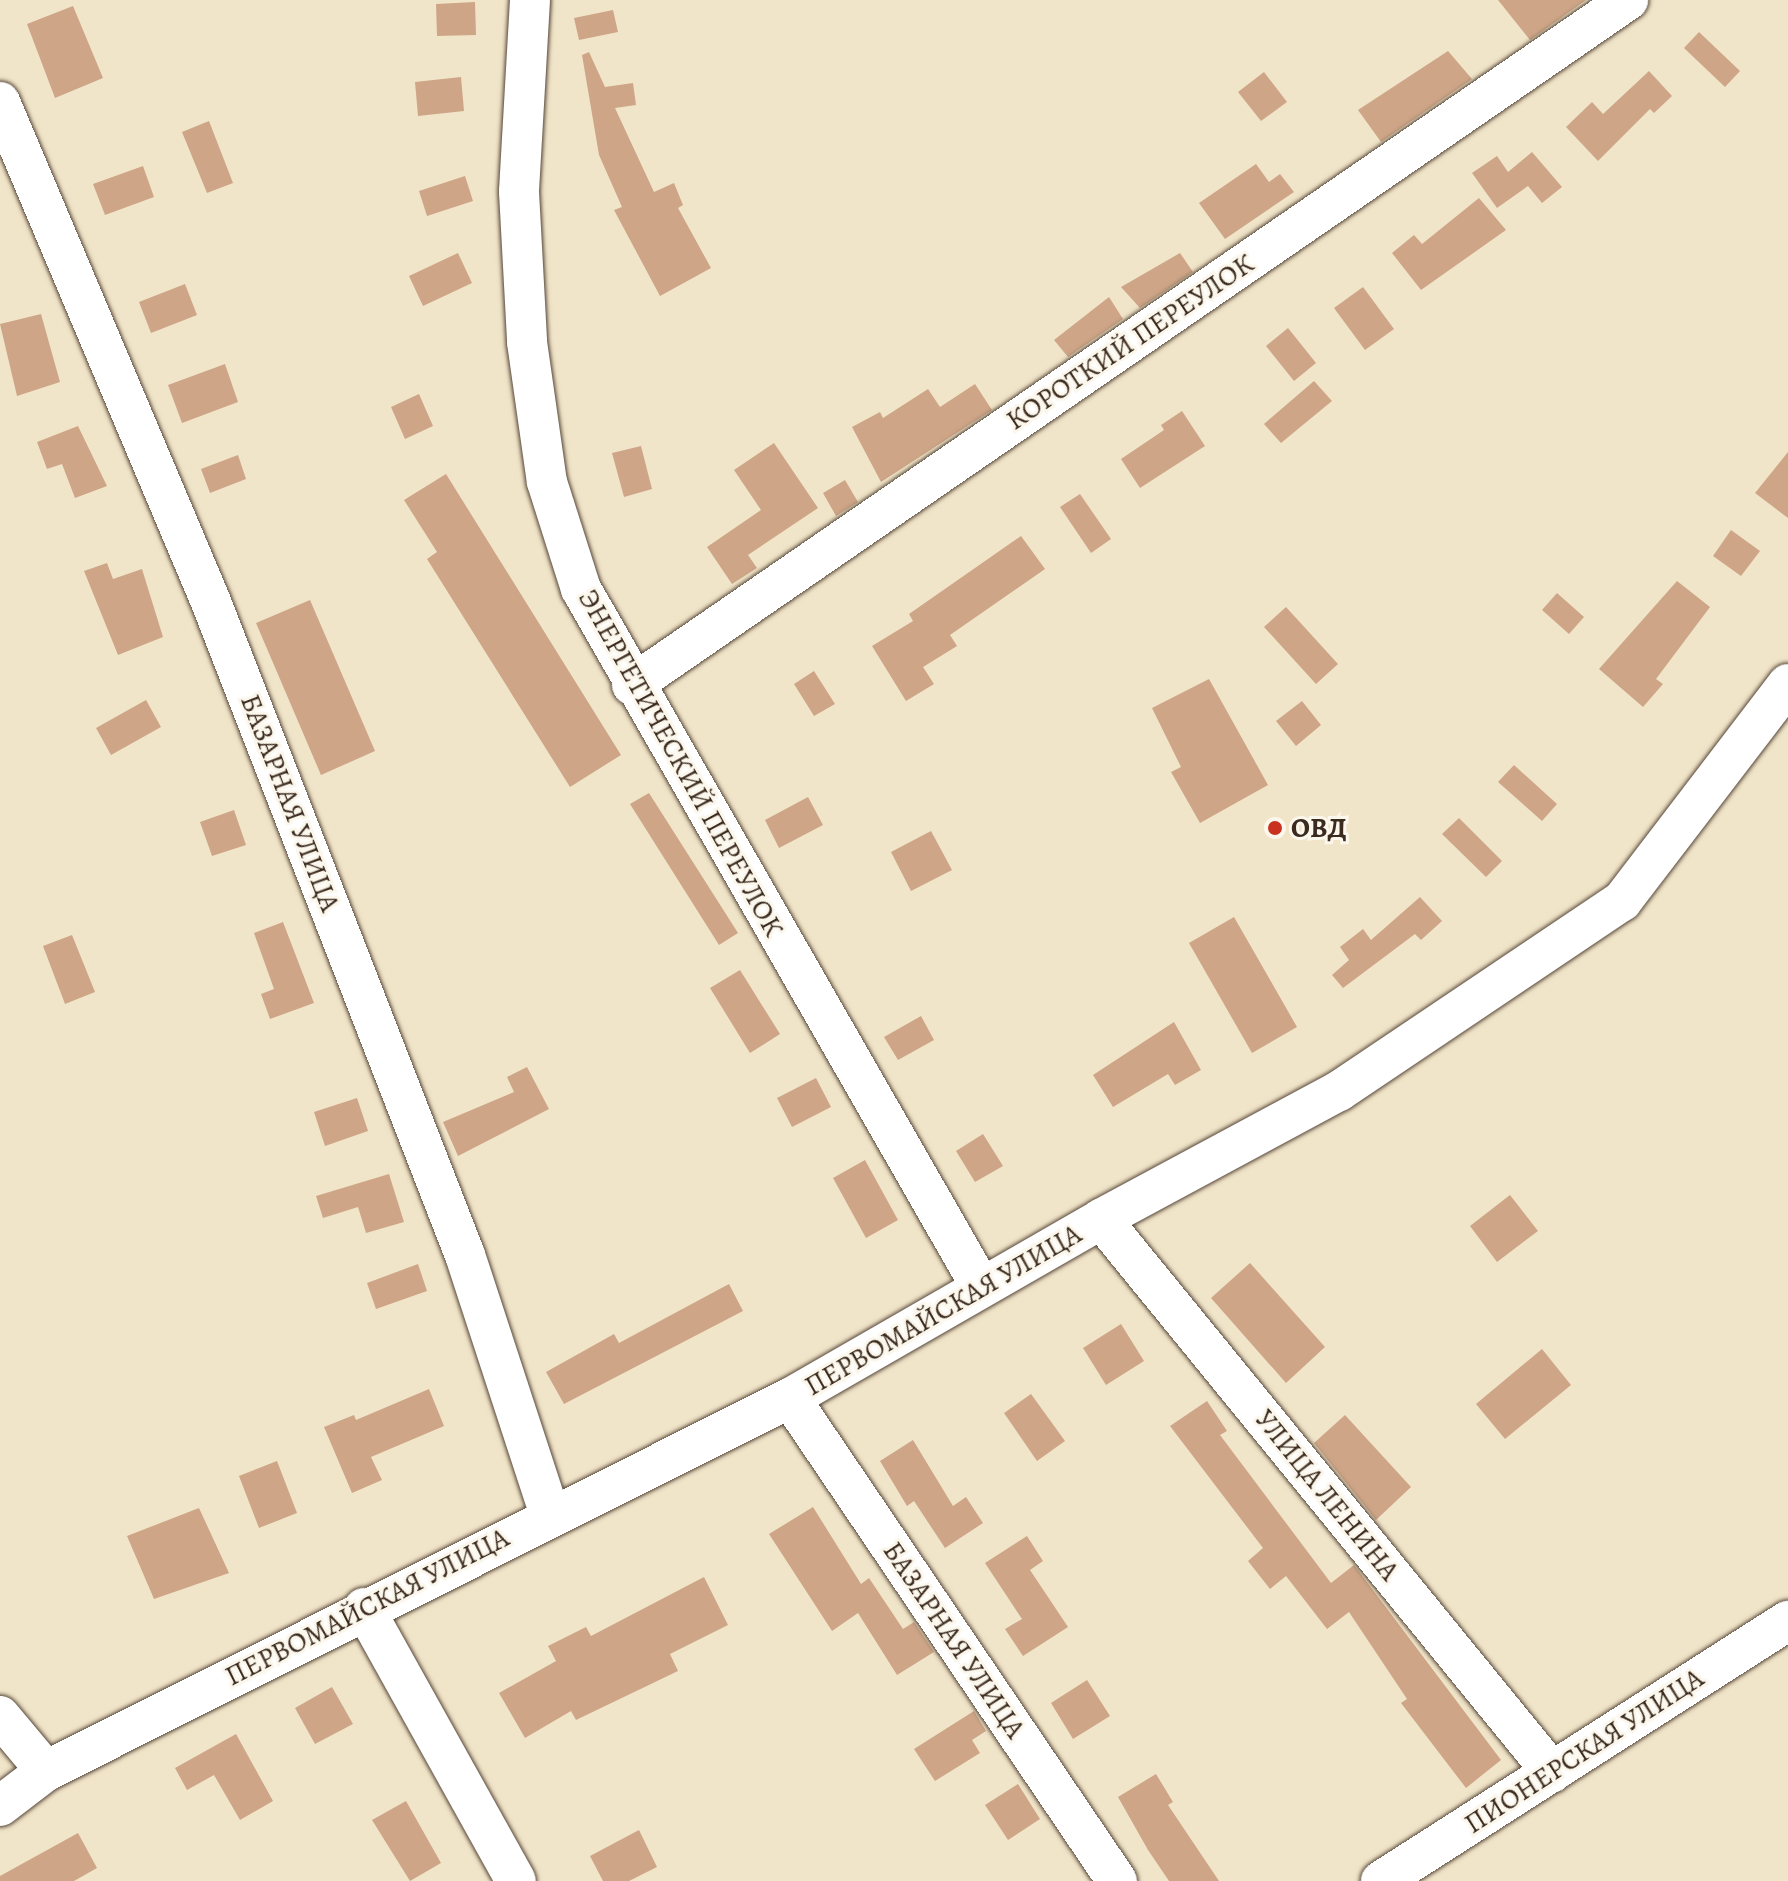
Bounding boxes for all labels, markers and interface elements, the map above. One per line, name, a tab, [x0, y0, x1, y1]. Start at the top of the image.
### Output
street label: КОРОТКИЙ ПЕРЕУЛОК	[1000, 247, 1260, 437]
street label: ЭНЕРГЕТИЧЕСКИЙ ПЕРЕУЛОК	[571, 583, 791, 943]
street label: БАЗАРНАЯ УЛИЦА	[233, 690, 347, 916]
place label: ОВД	[1291, 811, 1347, 845]
marker: ОВД	[1266, 819, 1284, 837]
street label: ПЕРВОМАЙСКАЯ УЛИЦА	[799, 1217, 1087, 1403]
street label: УЛИЦА ЛЕНИНА	[1248, 1403, 1406, 1587]
street label: ПЕРВОМАЙСКАЯ УЛИЦА	[220, 1521, 514, 1693]
street label: БАЗАРНАЯ УЛИЦА	[876, 1535, 1032, 1745]
street label: ПИОНЕРСКАЯ УЛИЦА	[1458, 1661, 1710, 1841]

